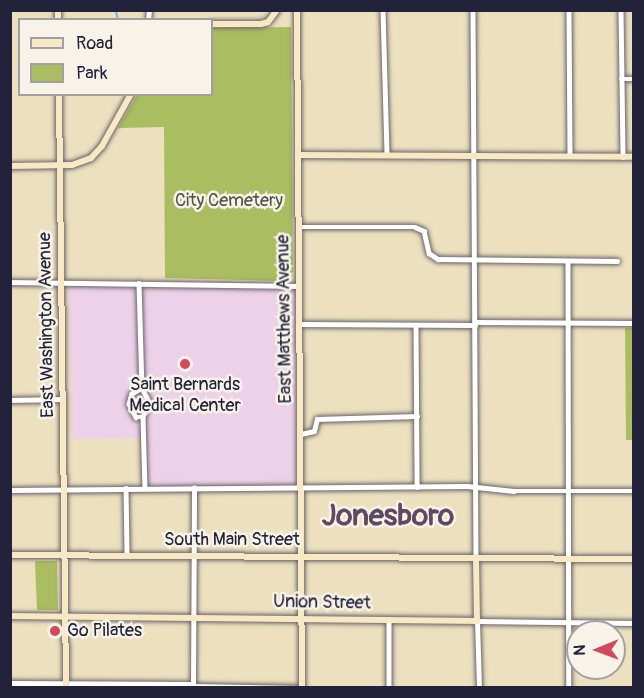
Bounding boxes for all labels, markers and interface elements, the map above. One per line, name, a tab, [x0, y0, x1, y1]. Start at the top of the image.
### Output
legend	[18, 18, 213, 96]
text: Road	[76, 32, 113, 55]
text: Park	[76, 62, 108, 85]
park label: City Cemetery	[175, 190, 283, 212]
street label: East Washington Avenue	[35, 232, 59, 418]
street label: East Matthews Avenue	[273, 234, 297, 404]
marker: Saint Bernards Medical Center	[176, 355, 194, 373]
place label: Saint Bernards Medical Center	[129, 375, 241, 418]
district label: Jonesboro	[322, 498, 454, 534]
street label: South Main Street	[164, 529, 300, 551]
street label: Union Street	[273, 591, 371, 615]
place label: Go Pilates	[67, 620, 142, 642]
north arrow	[566, 620, 626, 680]
marker: Go Pilates	[48, 624, 62, 638]
text: N	[570, 645, 590, 656]

